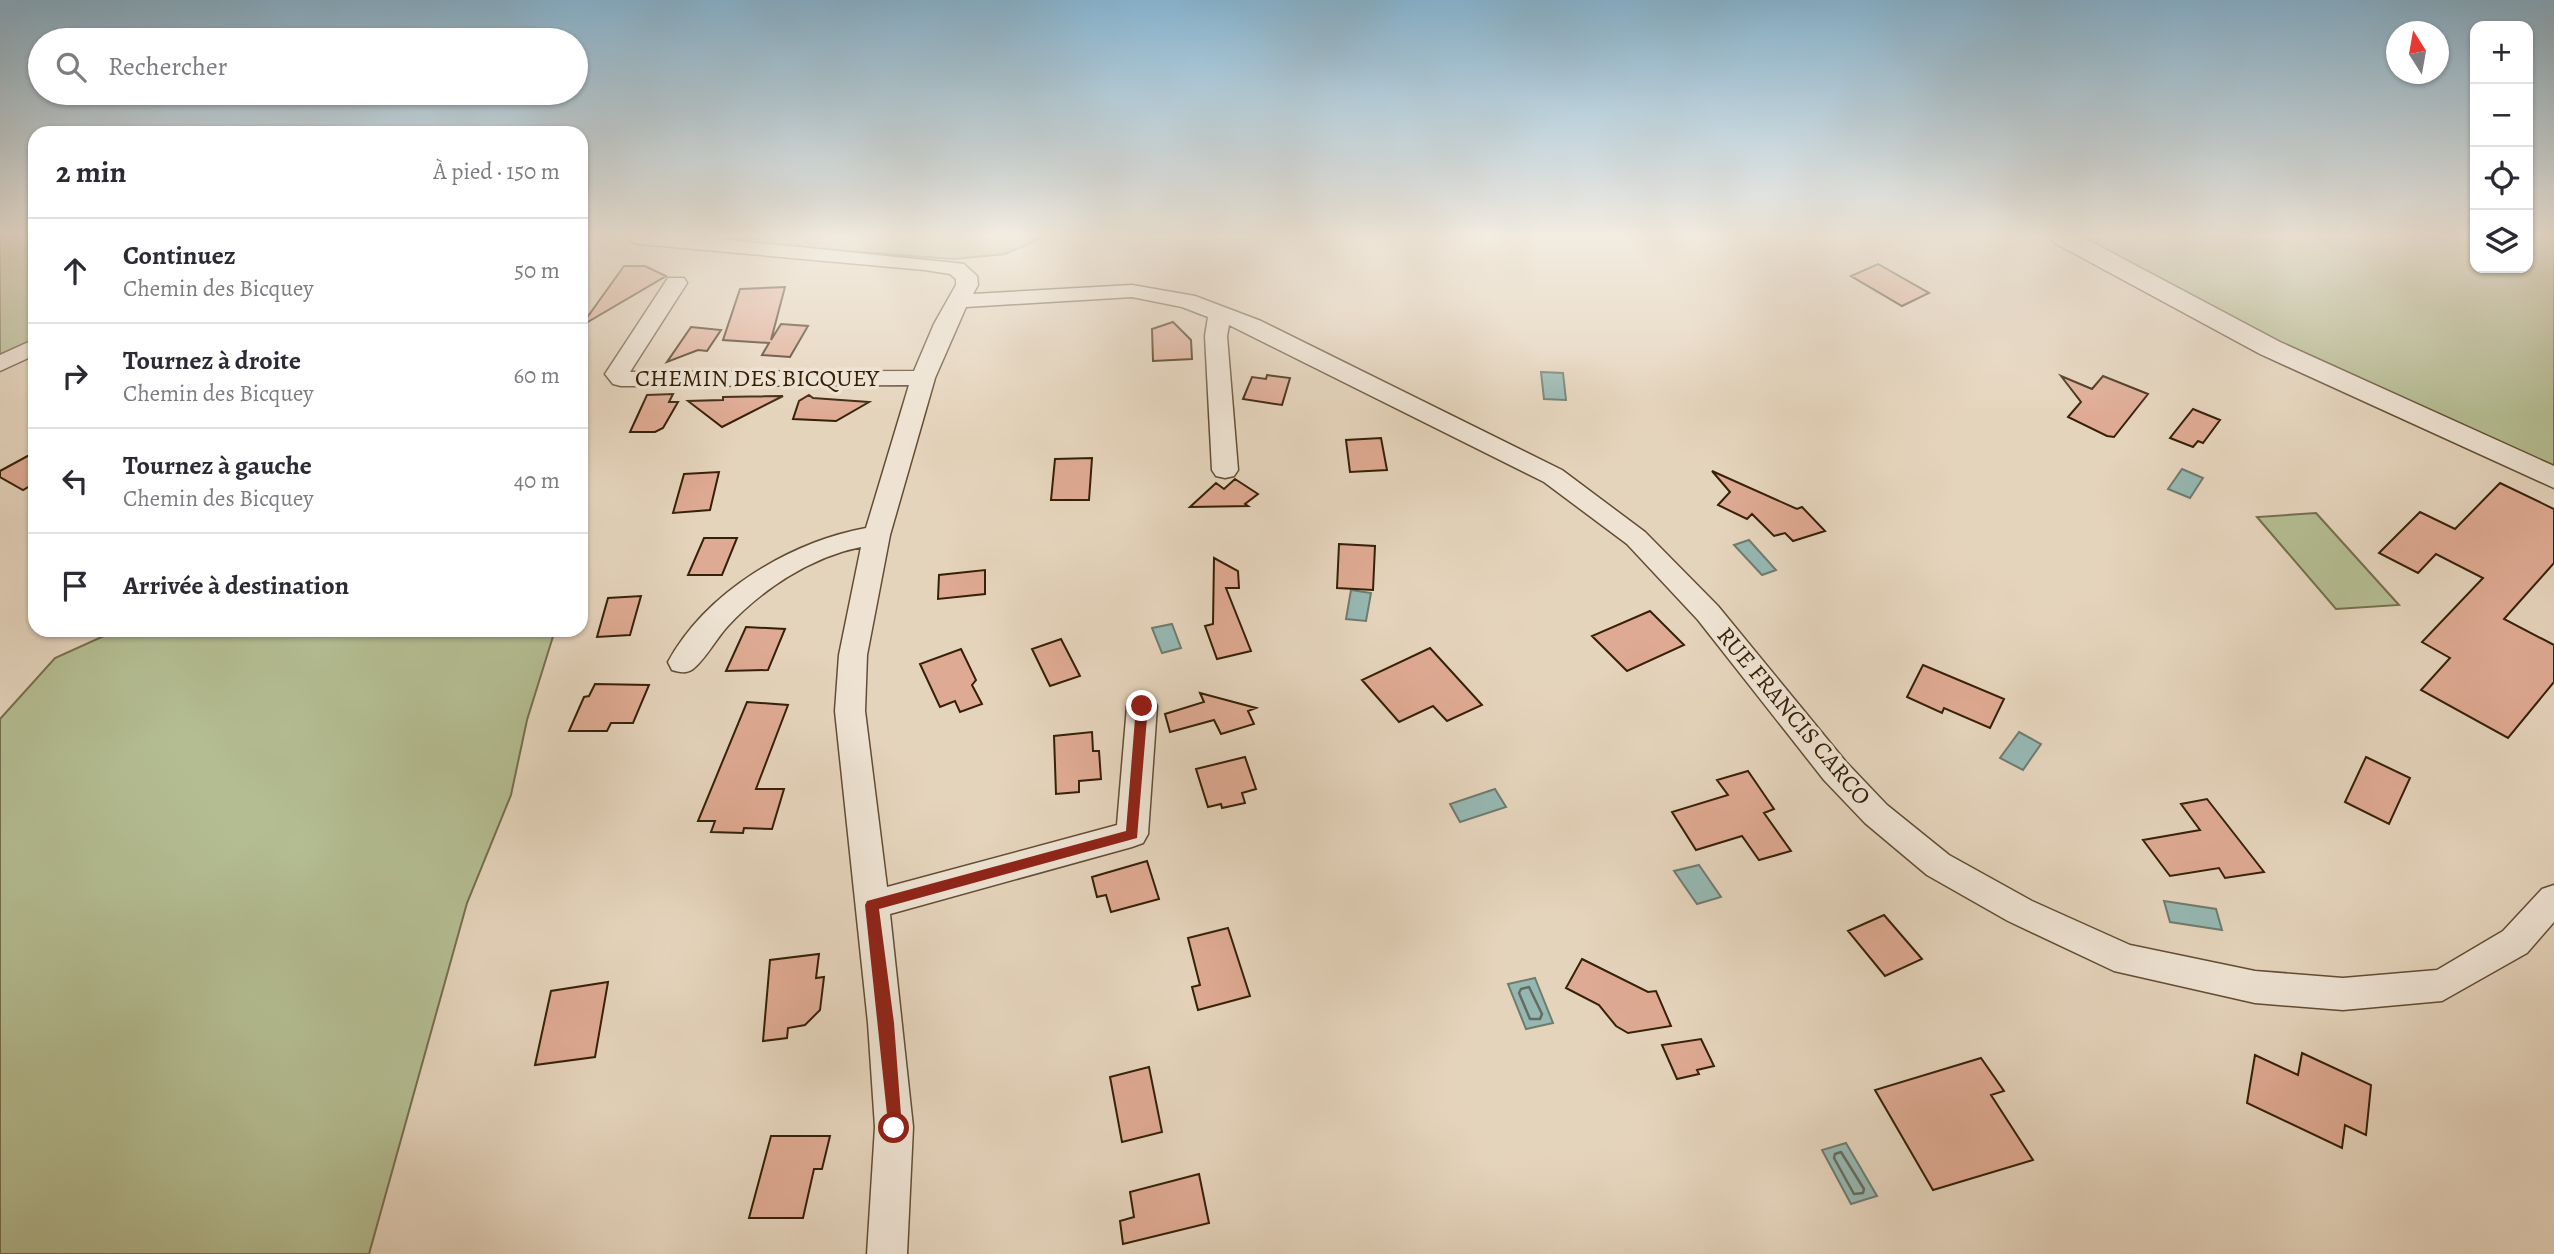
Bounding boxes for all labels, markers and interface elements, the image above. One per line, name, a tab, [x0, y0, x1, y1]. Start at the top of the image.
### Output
north arrow	[2386, 21, 2449, 84]
map controls	[2470, 21, 2533, 273]
button: +	[2470, 21, 2533, 84]
search box	[28, 28, 588, 105]
icon: search	[52, 48, 90, 86]
text: Rechercher	[108, 49, 228, 84]
button: −	[2470, 84, 2533, 147]
button: locate	[2470, 147, 2533, 210]
text: 2 min	[56, 152, 126, 192]
text: À pied · 150 m	[433, 156, 560, 187]
button: layers	[2470, 210, 2533, 273]
text: Continuez	[123, 238, 236, 273]
icon: ahead	[56, 252, 94, 290]
text: 50 m	[514, 255, 560, 286]
text: Chemin des Bicquey	[123, 273, 314, 304]
text: Tournez à droite	[123, 343, 301, 378]
icon: right	[56, 357, 94, 395]
text: 60 m	[513, 360, 560, 391]
street label: CHEMIN DES BICQUEY	[635, 362, 880, 394]
text: Chemin des Bicquey	[123, 378, 314, 409]
text: Tournez à gauche	[123, 448, 312, 483]
icon: left	[56, 462, 94, 500]
text: 40 m	[514, 465, 560, 496]
text: Chemin des Bicquey	[123, 483, 314, 514]
icon: arrive	[56, 567, 94, 605]
text: Arrivée à destination	[123, 568, 349, 603]
street label: RUE FRANCIS CARCO	[1710, 620, 1878, 812]
route end	[1126, 690, 1157, 721]
route start	[878, 1112, 909, 1143]

